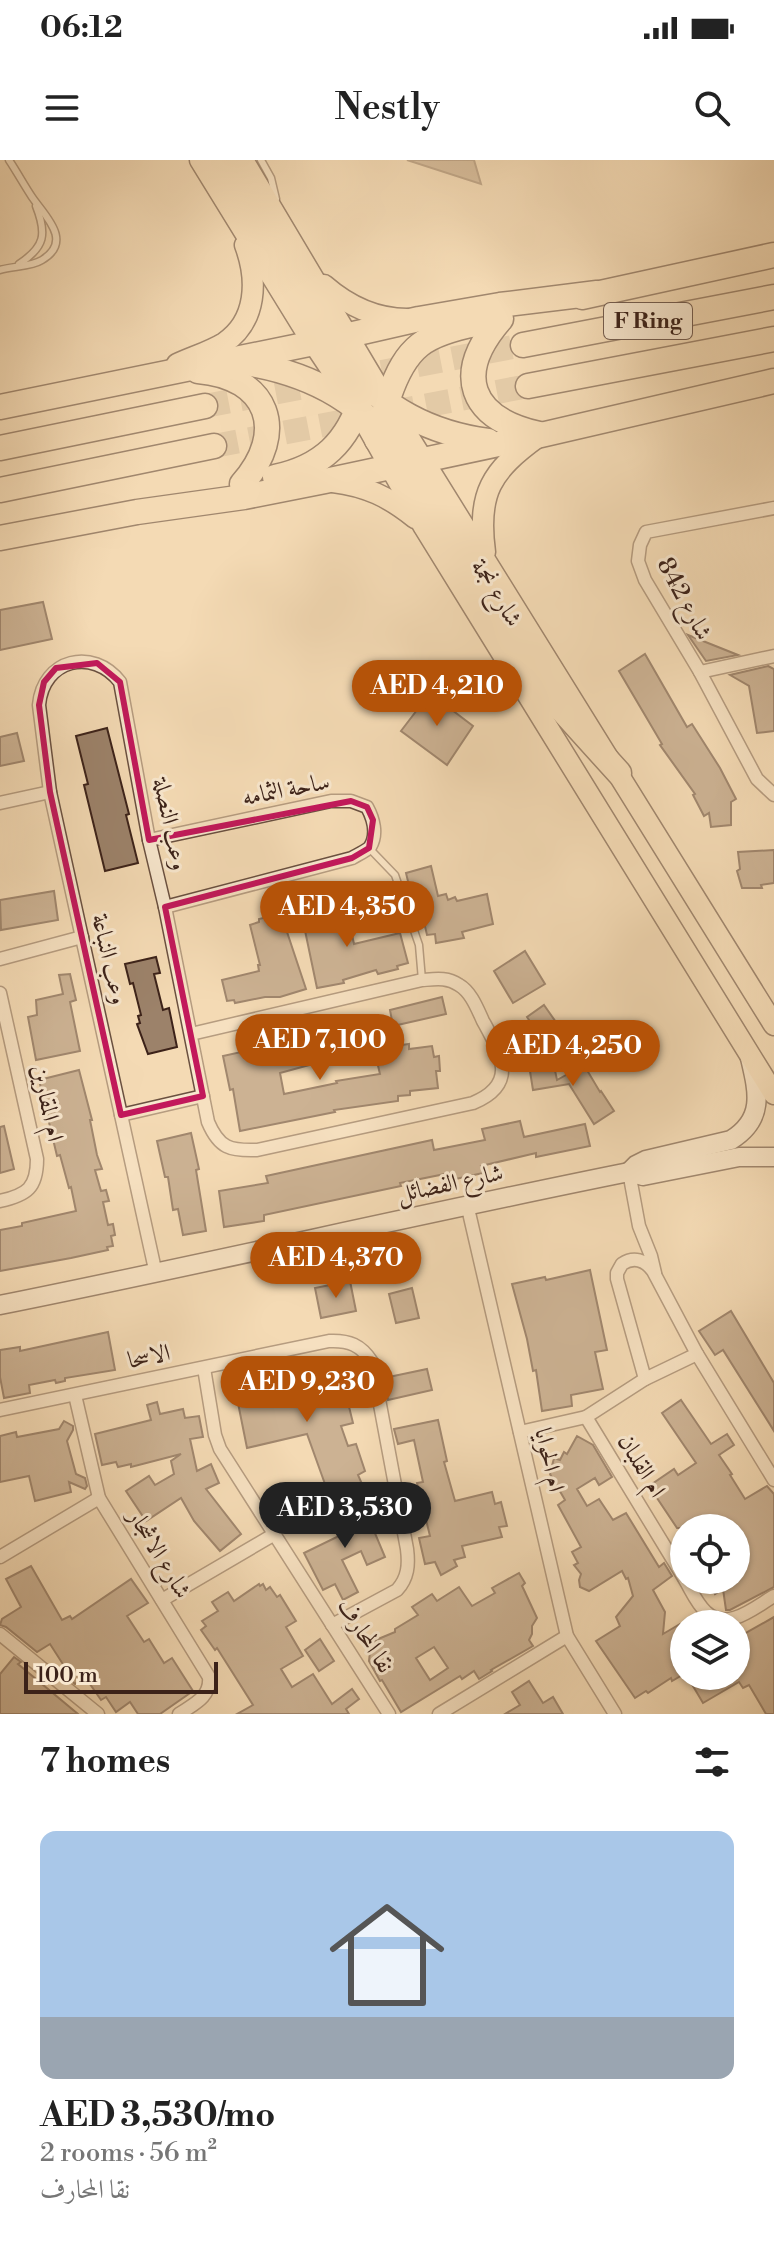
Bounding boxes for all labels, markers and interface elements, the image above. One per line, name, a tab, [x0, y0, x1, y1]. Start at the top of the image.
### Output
text: 06:12	[40, 9, 123, 47]
icon: menu	[40, 86, 84, 130]
text: Nestly	[334, 86, 440, 131]
icon: search	[690, 86, 734, 130]
road number: F Ring	[604, 303, 692, 339]
street label: شارع 842	[646, 552, 718, 648]
street label: شارع نجمة	[460, 554, 528, 635]
pin: AED 4,210	[345, 660, 529, 728]
text: AED 4,210	[370, 670, 504, 702]
street label: ساحة الثمامه	[239, 767, 333, 813]
street label: وعب النصلة	[145, 774, 194, 873]
pin: AED 4,350	[255, 881, 439, 949]
text: AED 4,350	[278, 891, 416, 923]
street label: وعب النباعة	[84, 911, 134, 1007]
pin: AED 7,100	[228, 1014, 412, 1082]
pin: AED 4,250	[481, 1020, 665, 1088]
text: AED 7,100	[253, 1024, 387, 1056]
text: AED 4,250	[504, 1030, 642, 1062]
street label: ام المقارين	[19, 1062, 70, 1145]
street label: شارع الفضائل	[394, 1158, 507, 1214]
pin: AED 4,370	[244, 1232, 428, 1300]
text: AED 4,370	[268, 1242, 404, 1274]
street label: الاسحا	[125, 1338, 173, 1376]
pin: AED 9,230	[215, 1356, 399, 1424]
text: AED 9,230	[239, 1366, 375, 1398]
street label: ام الحوايا	[522, 1425, 571, 1496]
street label: ام القلبان	[606, 1429, 672, 1506]
pin: AED 3,530	[253, 1482, 437, 1550]
text: AED 3,530	[277, 1492, 413, 1524]
street label: شارع الاشجار	[116, 1502, 197, 1606]
map controls	[670, 1514, 750, 1690]
button: locate	[670, 1514, 750, 1594]
street label: نقا المحارف	[330, 1593, 400, 1679]
button: layers	[670, 1610, 750, 1690]
scale bar	[24, 1658, 218, 1694]
text: 100 m	[36, 1662, 98, 1689]
icon: filters	[690, 1740, 734, 1784]
text: 7 homes	[40, 1741, 170, 1783]
icon: home	[315, 1883, 459, 2027]
text: AED 3,530/mo	[40, 2095, 275, 2137]
text: 2 rooms · 56 m²	[40, 2137, 217, 2169]
text: نقا المحارف	[40, 2174, 130, 2206]

